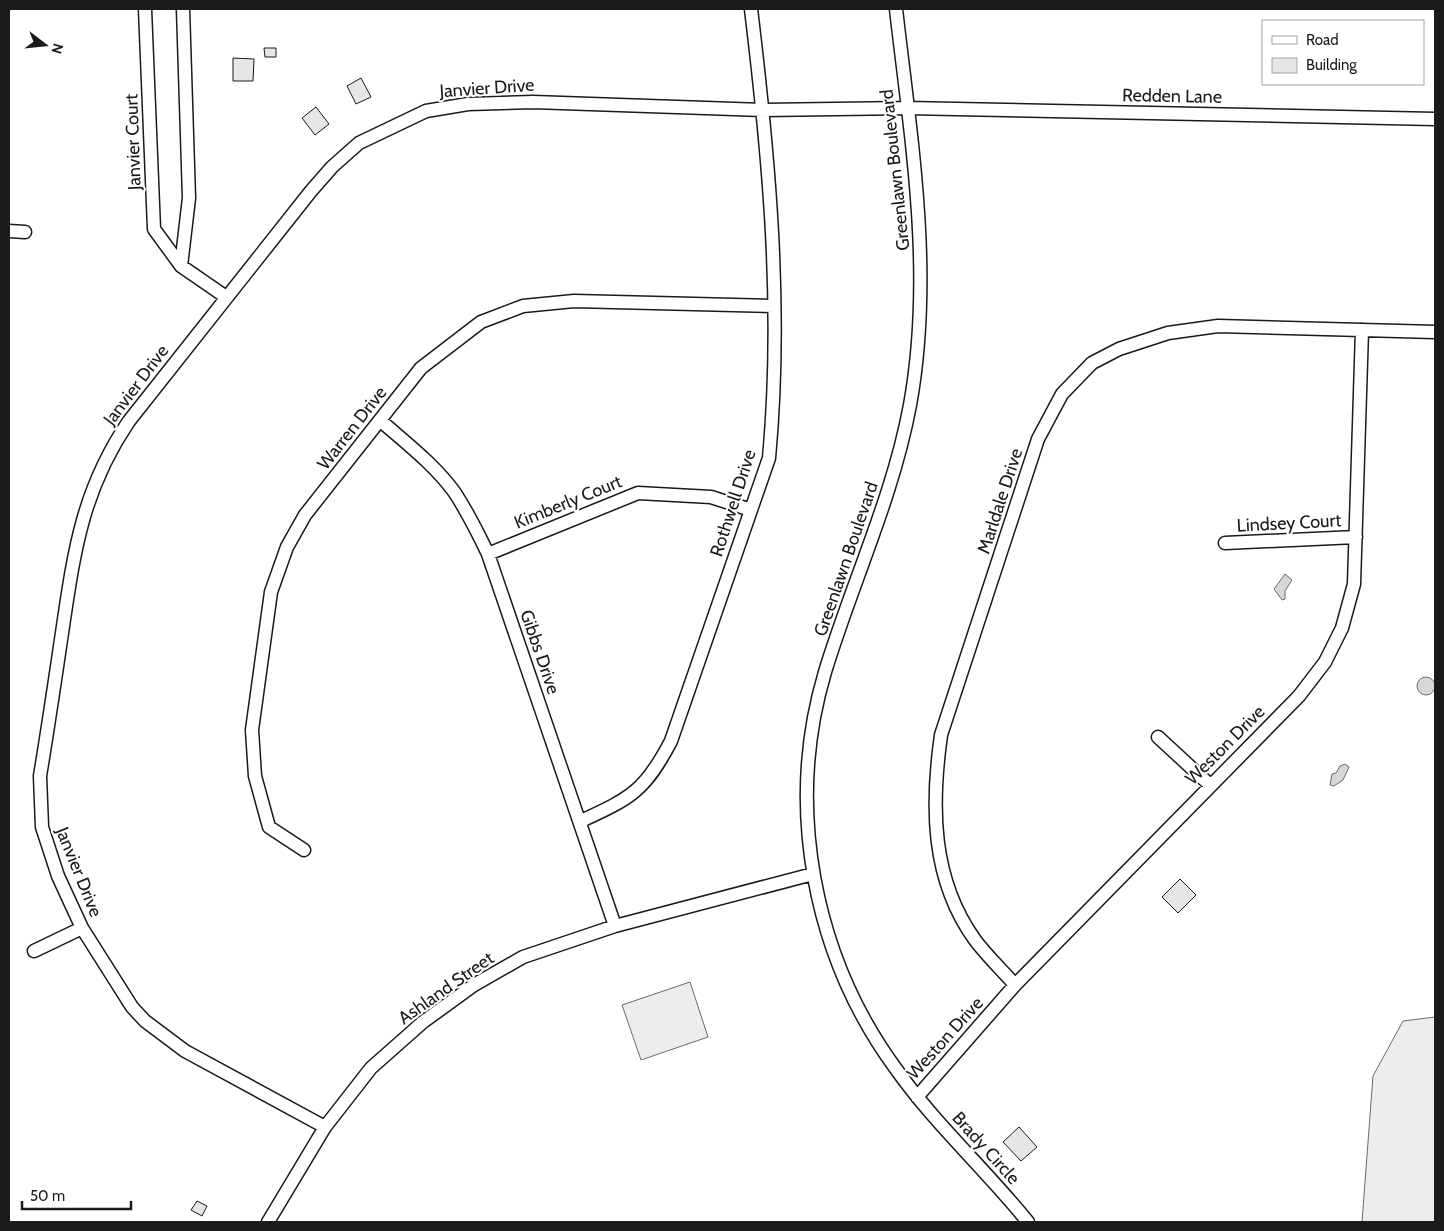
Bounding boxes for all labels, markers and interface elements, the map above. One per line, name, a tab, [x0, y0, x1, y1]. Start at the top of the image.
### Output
north arrow	[20, 20, 70, 70]
legend	[1262, 20, 1424, 85]
text: Road	[1306, 31, 1339, 49]
text: N	[47, 41, 68, 56]
text: Building	[1306, 56, 1357, 74]
street label: Janvier Drive	[438, 74, 535, 102]
street label: Redden Lane	[1122, 84, 1222, 108]
street label: Greenlawn Boulevard	[876, 88, 914, 252]
street label: Janvier Court	[120, 93, 146, 192]
street label: Janvier Drive	[98, 340, 173, 430]
street label: Warren Drive	[313, 382, 391, 474]
street label: Marldale Drive	[973, 446, 1027, 556]
street label: Rothwell Drive	[705, 447, 761, 559]
street label: Kimberly Court	[511, 470, 625, 534]
street label: Greenlawn Boulevard	[809, 479, 883, 639]
street label: Lindsey Court	[1236, 509, 1342, 537]
street label: Gibbs Drive	[515, 607, 565, 697]
street label: Weston Drive	[1181, 701, 1269, 789]
street label: Janvier Drive	[51, 823, 107, 920]
street label: Ashland Street	[394, 947, 498, 1029]
street label: Weston Drive	[902, 992, 988, 1084]
street label: Brady Circle	[948, 1107, 1024, 1189]
scale bar	[22, 1178, 131, 1210]
text: 50 m	[30, 1187, 65, 1205]

